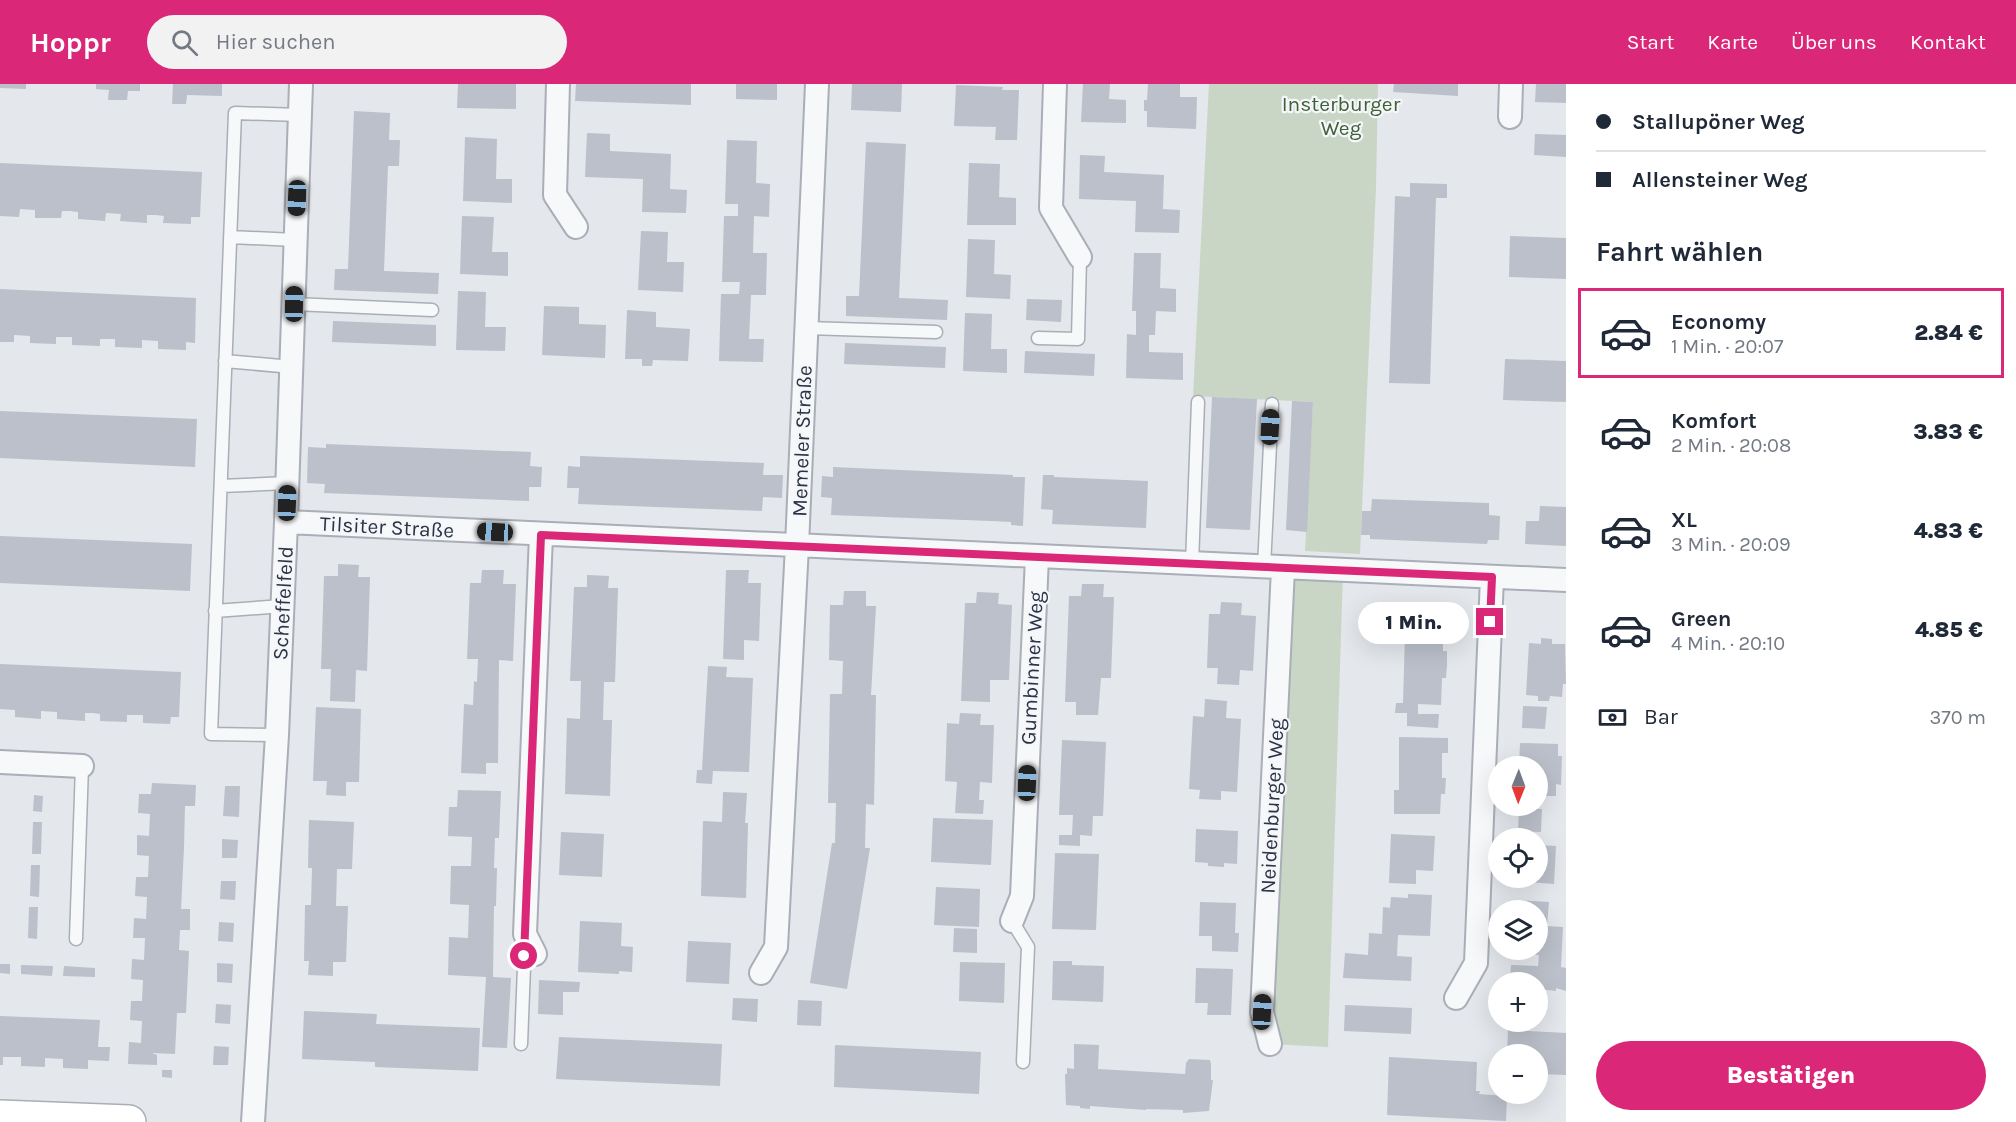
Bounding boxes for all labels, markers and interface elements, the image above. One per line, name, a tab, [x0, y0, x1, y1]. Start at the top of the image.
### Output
search box	[147, 15, 567, 69]
text: Hoppr	[30, 26, 111, 59]
icon: search	[168, 26, 201, 59]
text: Hier suchen	[216, 29, 336, 55]
text: Start	[1627, 30, 1674, 54]
text: Karte	[1707, 30, 1758, 54]
text: Über uns	[1791, 30, 1877, 54]
text: Kontakt	[1910, 30, 1986, 54]
park label: Insterburger Weg	[1282, 92, 1401, 140]
text: Stallupöner Weg	[1632, 109, 1805, 135]
text: Allensteiner Weg	[1632, 167, 1808, 193]
car	[287, 180, 307, 216]
text: Fahrt wählen	[1596, 236, 1763, 268]
car	[285, 286, 303, 322]
icon: car	[1599, 306, 1653, 360]
text: Economy	[1671, 309, 1766, 335]
text: 2.84 €	[1914, 320, 1983, 346]
text: 1 Min. · 20:07	[1671, 335, 1783, 358]
street label: Memeler Straße	[787, 365, 817, 517]
icon: car	[1599, 405, 1653, 459]
text: Komfort	[1671, 408, 1757, 434]
car	[1260, 409, 1280, 445]
text: 3.83 €	[1913, 419, 1983, 445]
text: 2 Min. · 20:08	[1671, 434, 1791, 457]
car	[277, 485, 297, 521]
icon: car	[1599, 504, 1653, 558]
text: XL	[1671, 507, 1697, 533]
street label: Tilsiter Straße	[319, 511, 455, 543]
text: 4.83 €	[1914, 518, 1983, 544]
car	[477, 522, 513, 542]
text: 3 Min. · 20:09	[1671, 533, 1791, 556]
street label: Scheffelfeld	[268, 545, 298, 661]
street label: Gumbinner Weg	[1016, 590, 1048, 746]
callout: 1 Min.	[1358, 601, 1469, 643]
icon: car	[1599, 603, 1653, 657]
text: Green	[1671, 606, 1732, 632]
route end	[1476, 608, 1503, 635]
text: 1 Min.	[1385, 611, 1442, 634]
text: 4.85 €	[1915, 617, 1983, 643]
text: 4 Min. · 20:10	[1671, 632, 1785, 655]
icon: cash	[1596, 701, 1629, 734]
text: Bar	[1644, 704, 1678, 730]
text: 370 m	[1929, 706, 1986, 729]
street label: Neidenburger Weg	[1255, 718, 1289, 894]
north arrow	[1488, 756, 1548, 816]
map controls	[1488, 756, 1548, 1104]
car	[1017, 765, 1037, 801]
button: locate	[1488, 828, 1548, 888]
button: layers	[1488, 900, 1548, 960]
route start	[510, 942, 537, 969]
button: +	[1488, 972, 1548, 1032]
car	[1252, 994, 1272, 1030]
button: Bestätigen	[1596, 1041, 1986, 1110]
button: −	[1488, 1044, 1548, 1104]

